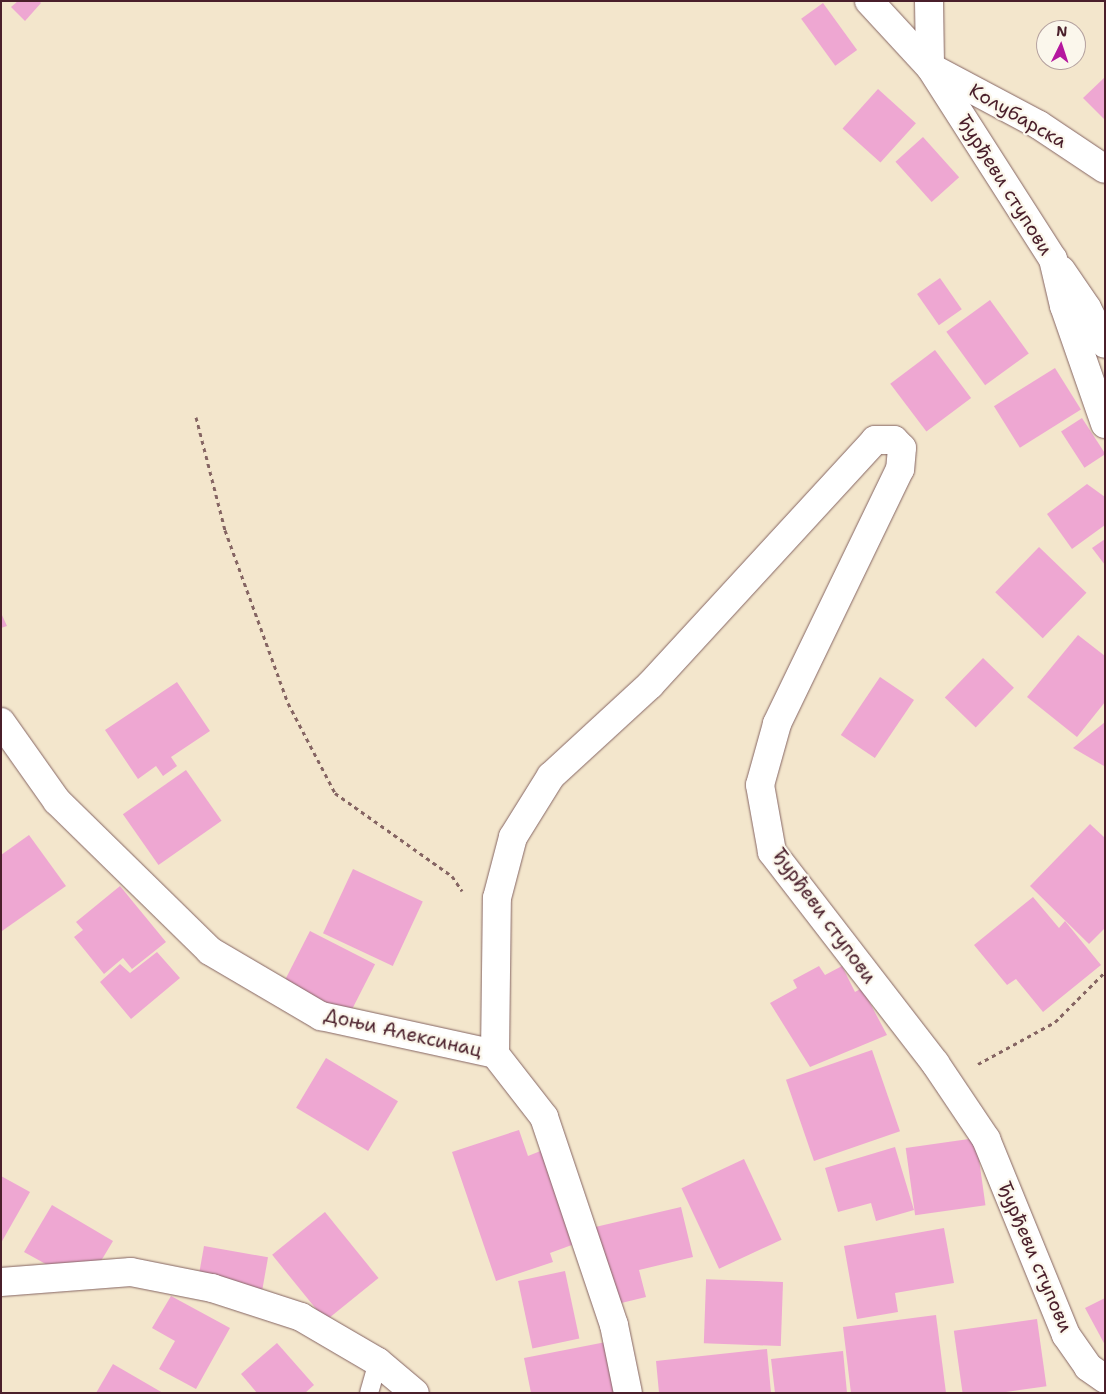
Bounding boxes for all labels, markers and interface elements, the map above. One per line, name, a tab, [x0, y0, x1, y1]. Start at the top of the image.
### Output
north arrow	[1036, 20, 1086, 70]
text: N	[1056, 22, 1068, 40]
street label: Колубарска	[965, 79, 1071, 153]
street label: Ђурђеви ступови	[952, 110, 1058, 260]
street label: Ђурђеви ступови	[767, 844, 881, 988]
street label: Доњи Алексинац	[322, 1004, 484, 1062]
street label: Ђурђеви ступови	[993, 1178, 1077, 1336]

